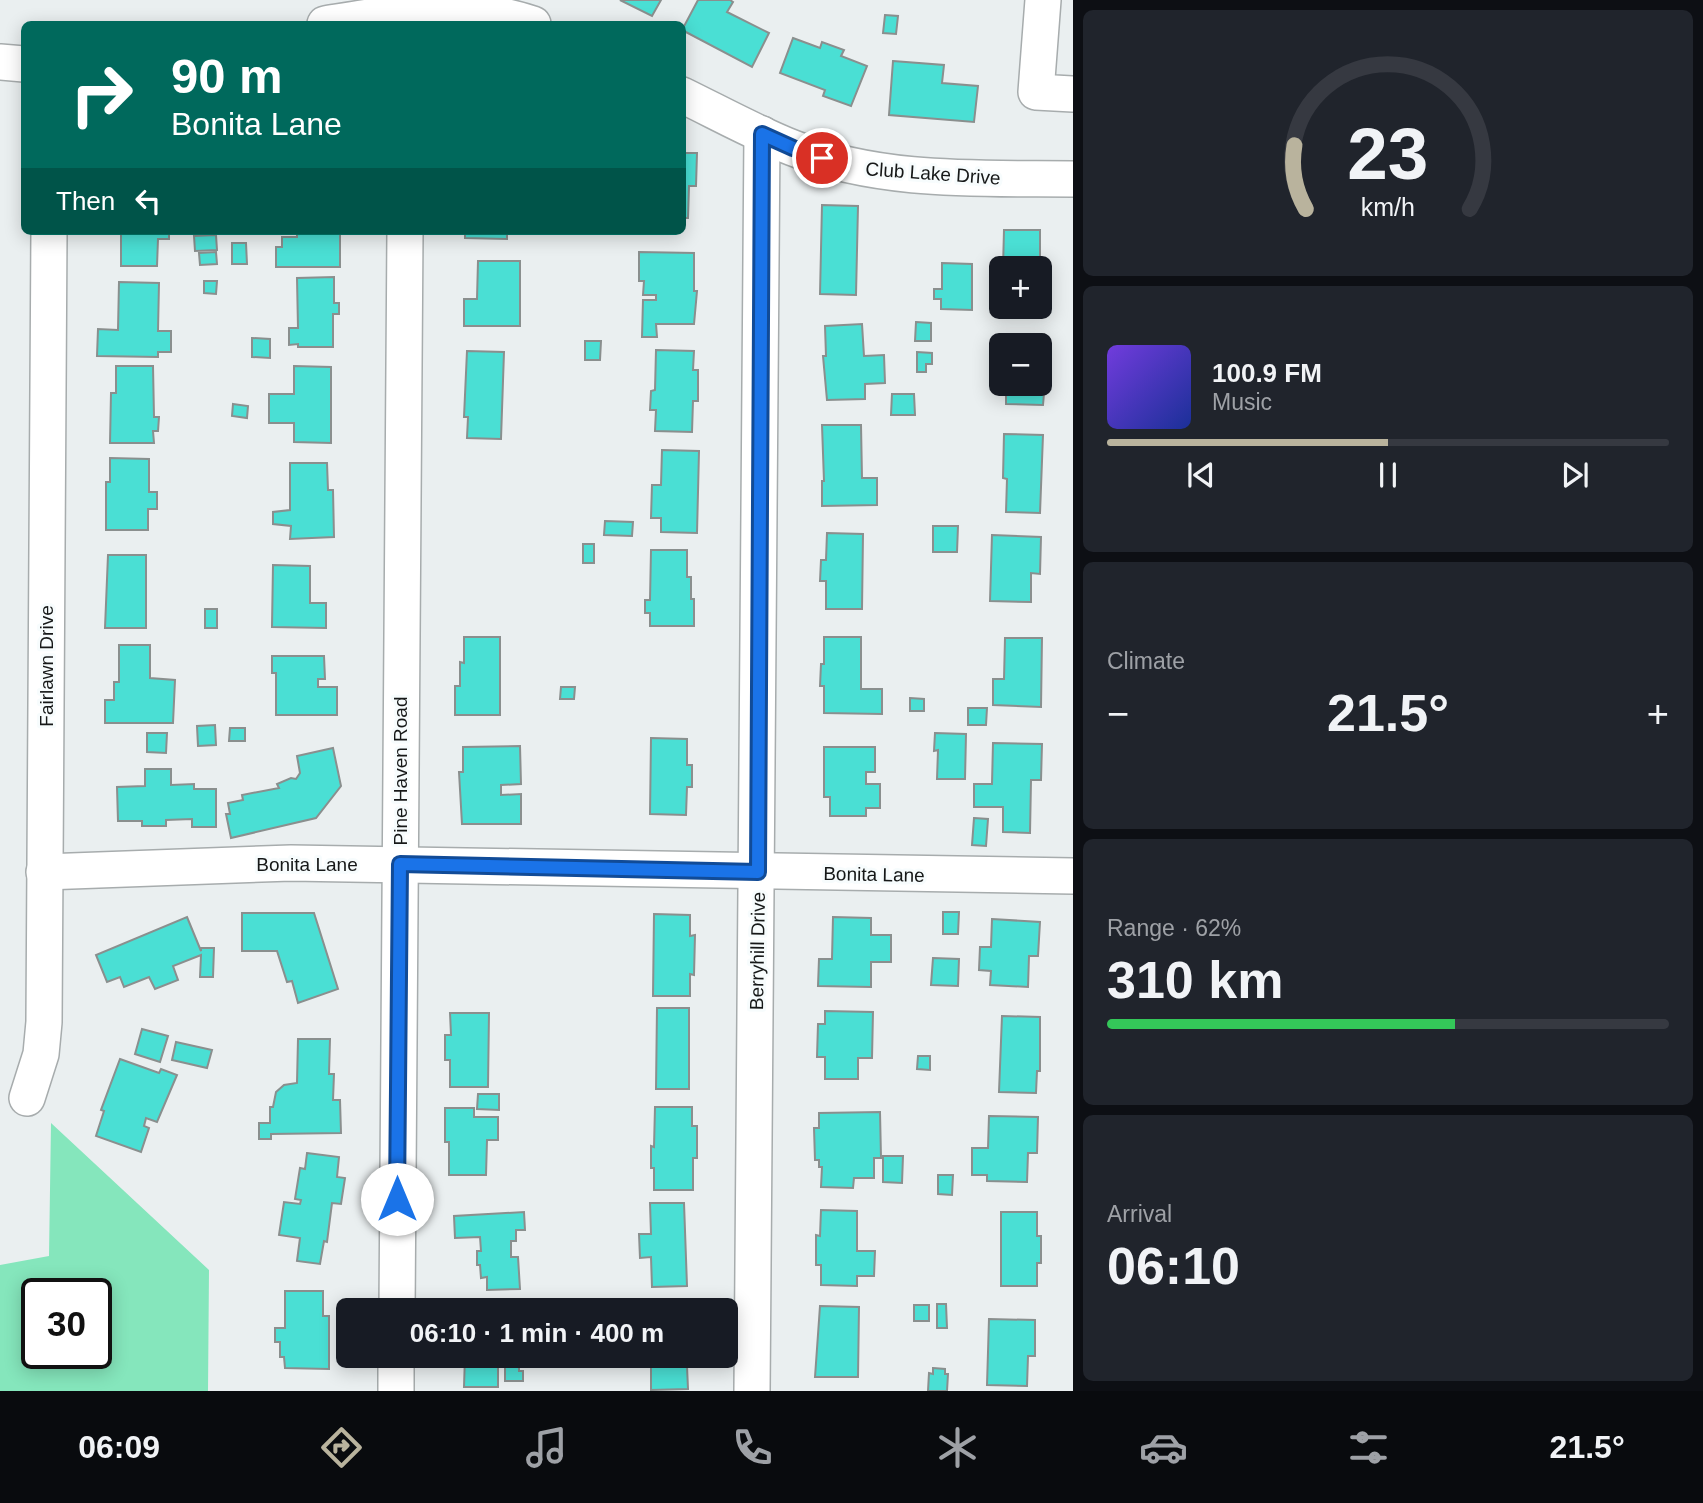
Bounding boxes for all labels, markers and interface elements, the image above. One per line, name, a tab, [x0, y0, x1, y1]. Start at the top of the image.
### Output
icon: right	[56, 49, 147, 140]
text: 90 m	[171, 49, 283, 103]
text: Bonita Lane	[171, 106, 342, 142]
text: 23	[1348, 113, 1428, 194]
pin	[792, 128, 852, 188]
icon: arrive	[803, 139, 841, 177]
street label: Club Lake Drive	[865, 158, 1001, 189]
icon: left	[129, 182, 167, 220]
text: Then	[56, 186, 115, 216]
text: km/h	[1361, 193, 1415, 221]
map controls	[989, 256, 1052, 396]
button: +	[989, 256, 1052, 319]
button: −	[989, 333, 1052, 396]
text: 100.9 FM	[1212, 358, 1322, 388]
text: Music	[1212, 389, 1272, 415]
icon: previous	[1182, 456, 1220, 494]
icon: pause	[1369, 456, 1407, 494]
icon: next	[1556, 456, 1594, 494]
street label: Fairlawn Drive	[36, 605, 57, 727]
text: Climate	[1107, 648, 1185, 674]
text: 21.5°	[1327, 684, 1449, 742]
text: −	[1107, 693, 1129, 735]
text: +	[1647, 693, 1669, 735]
street label: Pine Haven Road	[390, 697, 411, 845]
street label: Bonita Lane	[256, 854, 358, 875]
street label: Bonita Lane	[823, 863, 925, 886]
street label: Berryhill Drive	[746, 892, 769, 1010]
text: Range · 62%	[1107, 915, 1241, 941]
text: 310 km	[1107, 951, 1283, 1009]
position arrow	[360, 1162, 434, 1236]
text: Arrival	[1107, 1201, 1172, 1227]
text: 06:10	[1107, 1237, 1240, 1295]
speed limit sign: 30	[21, 1278, 112, 1369]
text: 06:10 · 1 min · 400 m	[410, 1318, 664, 1348]
icon: directions	[317, 1423, 366, 1472]
icon: music	[522, 1423, 571, 1472]
icon: phone	[728, 1423, 777, 1472]
icon: climate	[933, 1423, 982, 1472]
icon: car	[1139, 1423, 1188, 1472]
icon: filters	[1344, 1423, 1393, 1472]
text: 06:09	[78, 1429, 160, 1465]
text: 21.5°	[1550, 1429, 1625, 1465]

